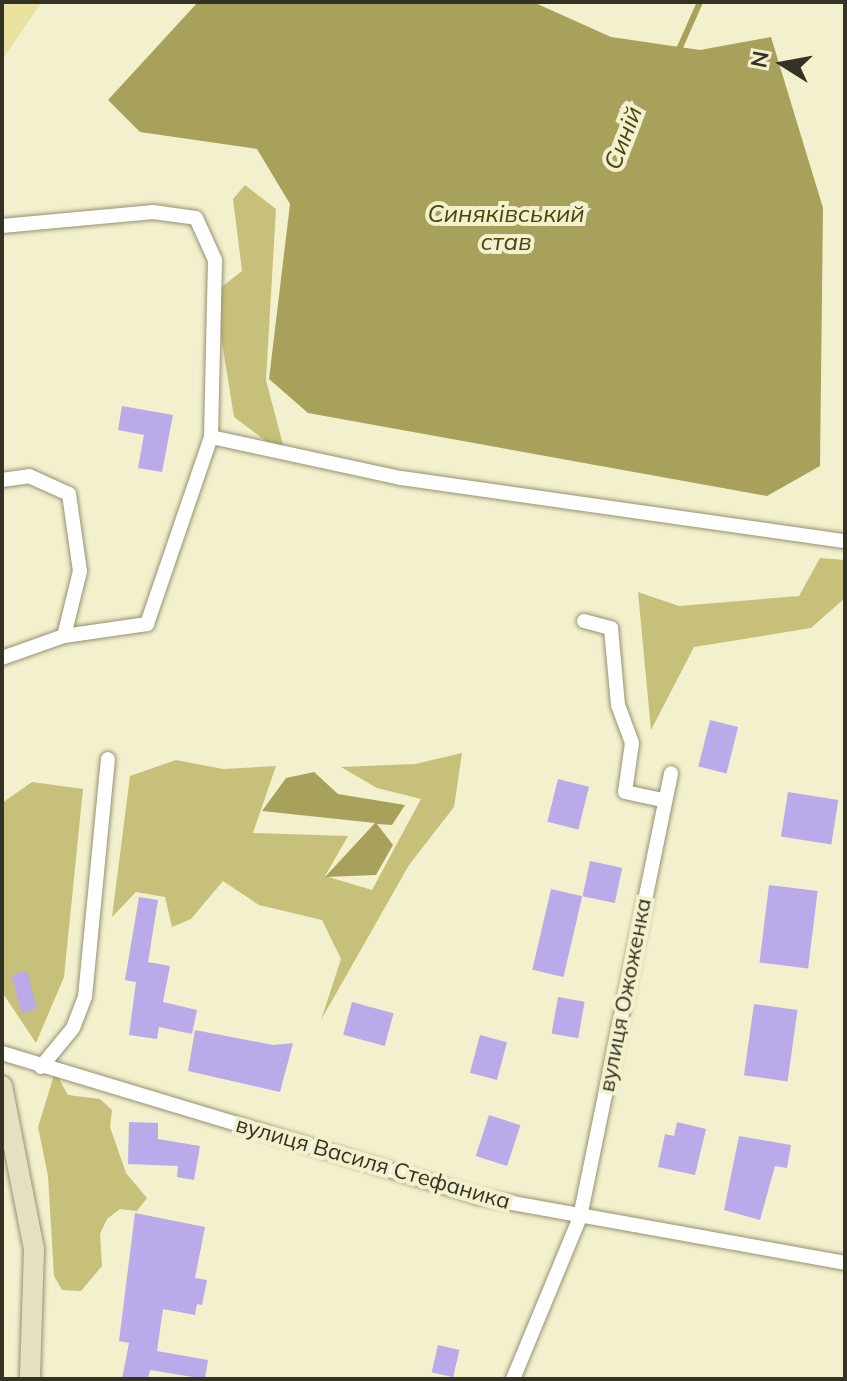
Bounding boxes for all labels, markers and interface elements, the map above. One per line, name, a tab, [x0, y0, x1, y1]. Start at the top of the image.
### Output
north arrow	[743, 24, 823, 104]
text: N	[744, 49, 775, 70]
water label: Синій	[598, 102, 648, 174]
water label: Синяківський став	[427, 200, 585, 256]
street label: вулиця Ожоженка	[593, 896, 657, 1094]
street label: вулиця Василя Стефаника	[233, 1111, 513, 1215]

